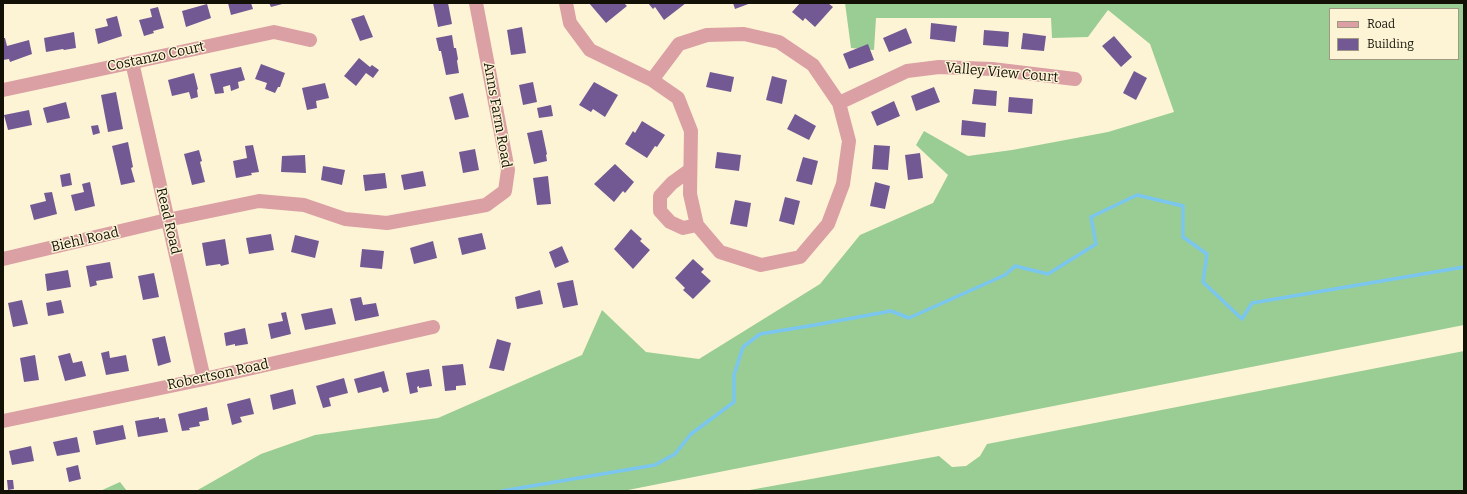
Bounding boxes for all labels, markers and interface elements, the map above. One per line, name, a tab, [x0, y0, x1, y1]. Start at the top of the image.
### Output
legend	[1329, 8, 1459, 60]
text: Road	[1367, 17, 1395, 31]
text: Building	[1367, 37, 1414, 51]
street label: Costanzo Court	[106, 38, 206, 76]
street label: Valley View Court	[945, 60, 1059, 86]
street label: Anns Farm Road	[479, 61, 515, 169]
street label: Read Road	[152, 186, 184, 256]
street label: Biehl Road	[49, 224, 121, 256]
street label: Robertson Road	[166, 356, 270, 394]

